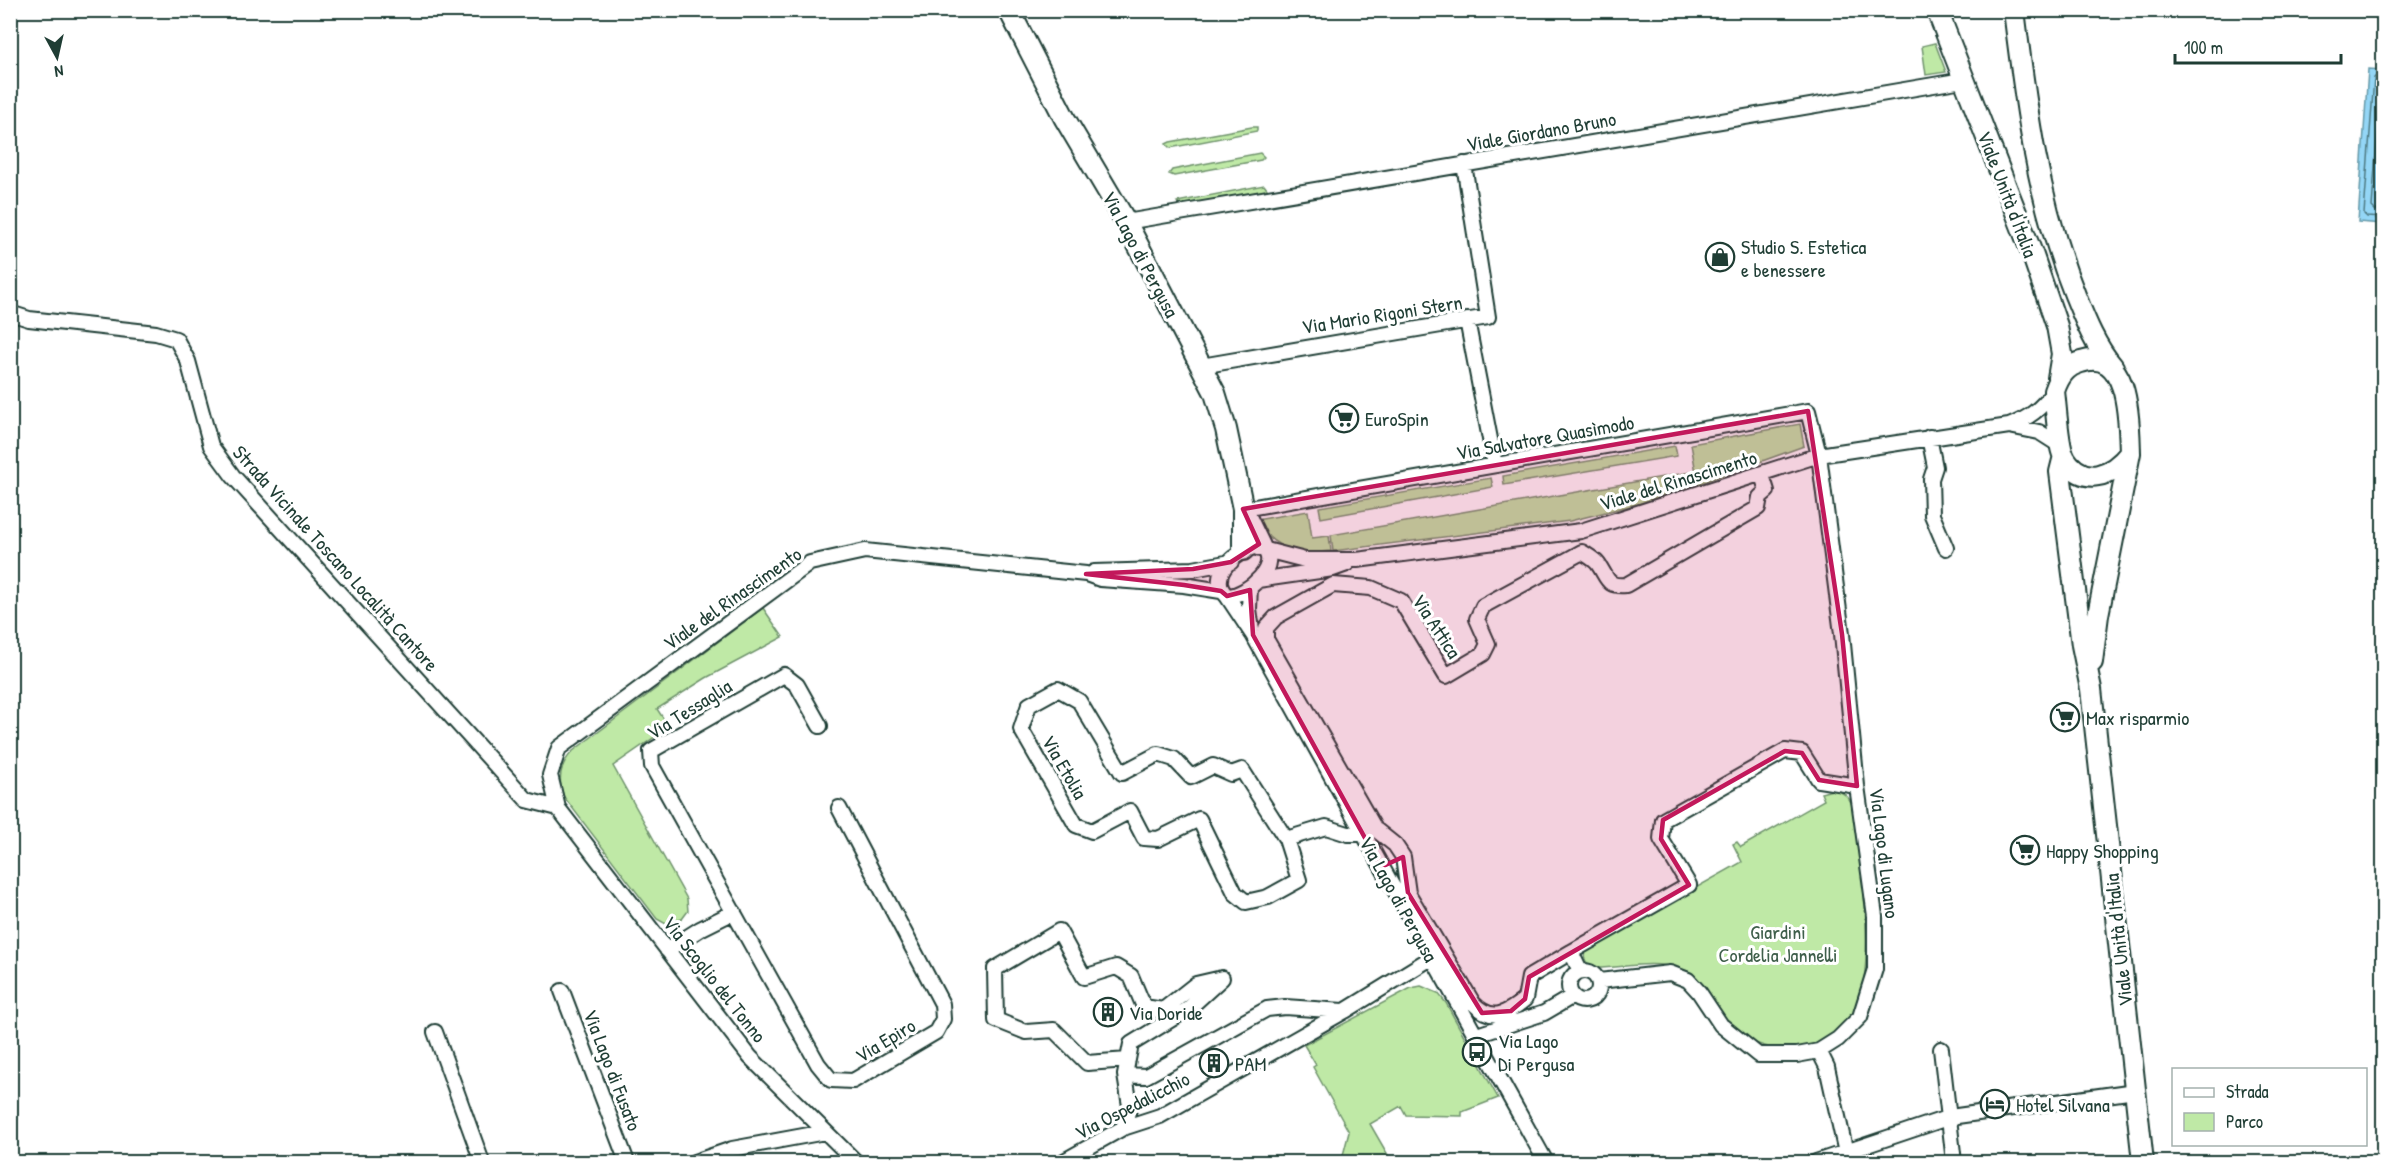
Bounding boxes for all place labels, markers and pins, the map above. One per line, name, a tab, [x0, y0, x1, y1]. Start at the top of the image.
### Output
place label: Studio S. Estetica e benessere	[1741, 233, 1867, 283]
shop icon: Studio S. Estetica e benessere	[1704, 241, 1736, 273]
supermarket icon: EuroSpin	[1328, 402, 1360, 434]
place label: EuroSpin	[1365, 405, 1429, 432]
supermarket icon: Max risparmio	[2049, 701, 2081, 733]
place label: Max risparmio	[2086, 704, 2189, 731]
supermarket icon: Happy Shopping	[2009, 834, 2041, 866]
place label: Happy Shopping	[2046, 837, 2159, 864]
building icon: Via Doride	[1092, 996, 1124, 1028]
place label: Via Doride	[1129, 999, 1203, 1026]
place label: Via Lago Di Pergusa	[1498, 1027, 1574, 1077]
bus stop icon: Via Lago Di Pergusa	[1461, 1036, 1493, 1068]
building icon: PAM	[1198, 1047, 1230, 1079]
place label: PAM	[1235, 1050, 1266, 1077]
hotel icon: Hotel Silvana	[1979, 1088, 2011, 1120]
place label: Hotel Silvana	[2016, 1091, 2110, 1118]

